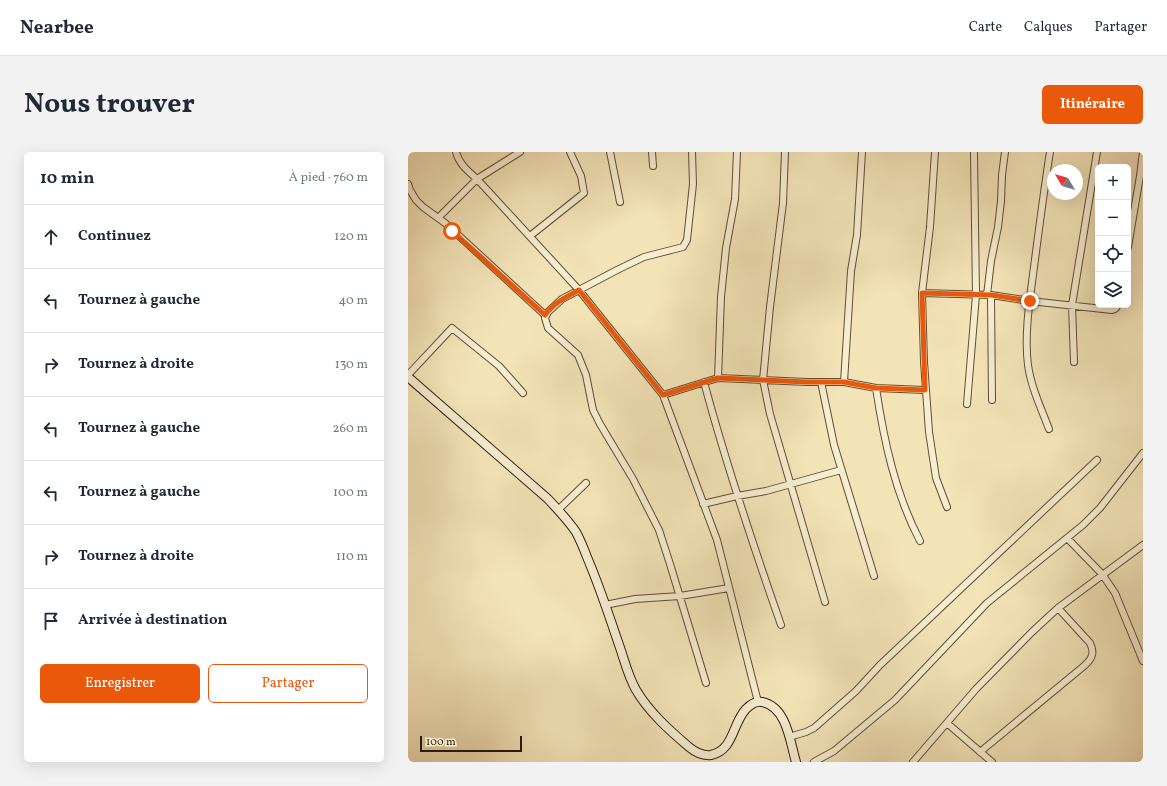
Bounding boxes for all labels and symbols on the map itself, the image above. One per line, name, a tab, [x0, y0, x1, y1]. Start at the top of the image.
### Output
north arrow	[1047, 164, 1083, 200]
route start	[443, 222, 461, 240]
route end	[1021, 292, 1039, 310]
scale bar	[420, 734, 522, 753]

